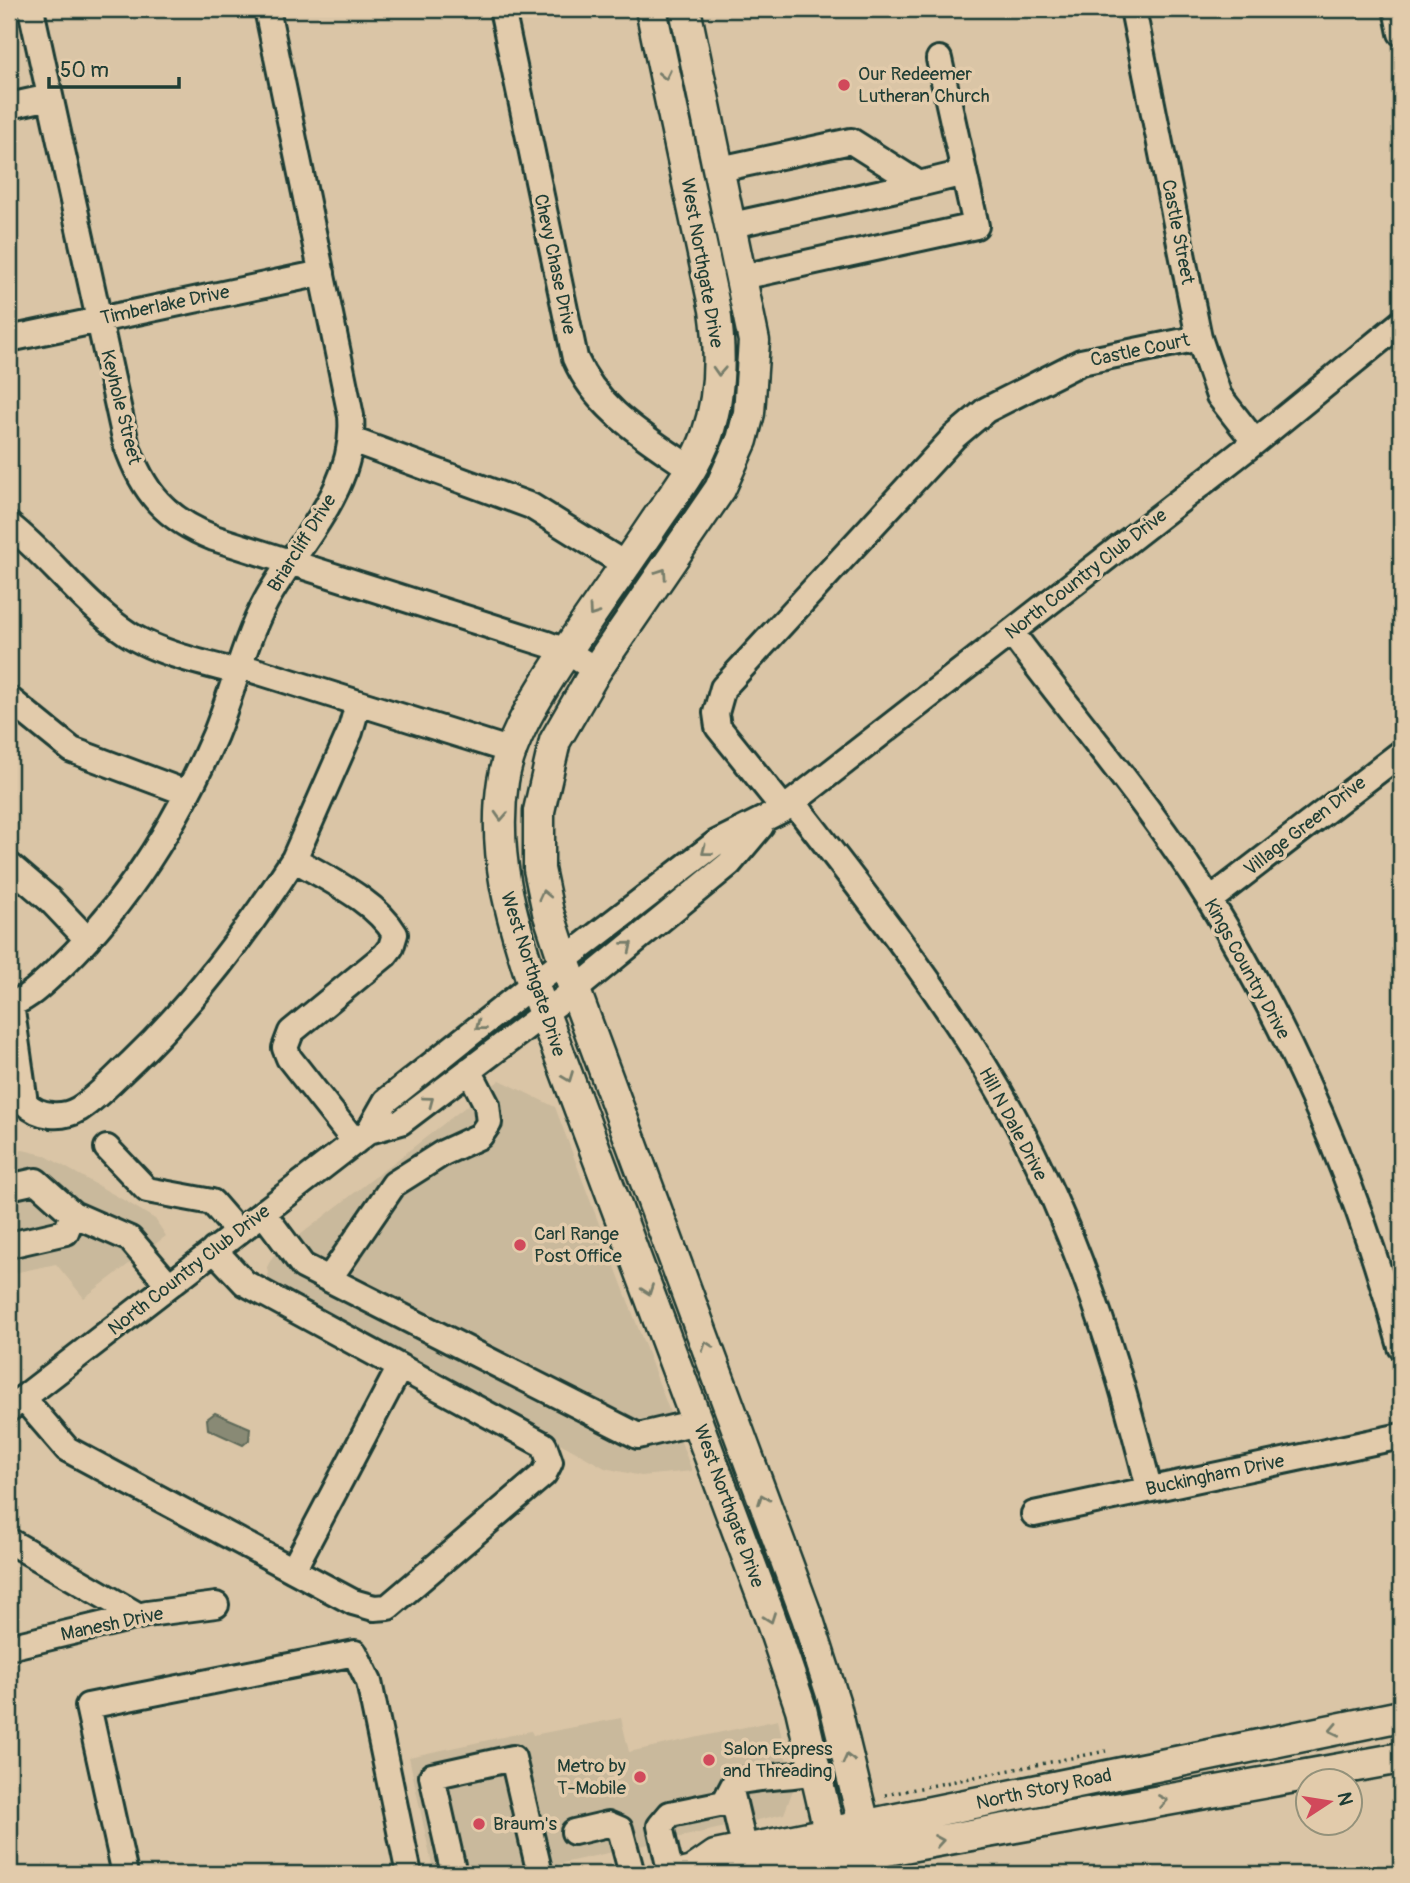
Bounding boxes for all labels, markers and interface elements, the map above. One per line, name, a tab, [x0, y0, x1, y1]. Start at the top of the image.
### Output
scale bar	[49, 46, 178, 90]
text: 50 m	[60, 57, 109, 84]
place label: Our Redeemer Lutheran Church	[858, 62, 990, 108]
one-way arrow	[657, 69, 672, 81]
marker: Our Redeemer Lutheran Church	[836, 77, 852, 93]
street label: West Northgate Drive	[675, 176, 729, 350]
street label: Castle Street	[1156, 178, 1200, 287]
street label: Chevy Chase Drive	[528, 192, 582, 337]
street label: Timberlake Drive	[98, 279, 232, 330]
street label: Castle Court	[1088, 328, 1192, 372]
street label: Keyhole Street	[95, 347, 147, 467]
one-way arrow	[712, 366, 727, 377]
street label: Briarcliff Drive	[262, 489, 342, 597]
street label: North Country Club Drive	[1000, 503, 1172, 645]
one-way arrow	[654, 568, 667, 581]
one-way arrow	[589, 604, 601, 617]
street label: Village Green Drive	[1239, 770, 1371, 881]
one-way arrow	[494, 811, 509, 822]
one-way arrow	[701, 843, 713, 856]
street label: West Northgate Drive	[495, 889, 571, 1060]
one-way arrow	[537, 890, 552, 902]
street label: Kings Country Drive	[1198, 895, 1296, 1044]
one-way arrow	[620, 942, 632, 955]
one-way arrow	[476, 1018, 488, 1031]
street label: Hill N Dale Drive	[973, 1063, 1053, 1185]
one-way arrow	[560, 1070, 574, 1082]
one-way arrow	[421, 1096, 434, 1109]
street label: North Country Club Drive	[103, 1199, 275, 1341]
place label: Carl Range Post Office	[534, 1222, 622, 1268]
marker: Carl Range Post Office	[512, 1237, 528, 1253]
one-way arrow	[640, 1283, 654, 1295]
one-way arrow	[702, 1341, 716, 1353]
street label: West Northgate Drive	[688, 1421, 770, 1591]
street label: Buckingham Drive	[1144, 1448, 1287, 1501]
one-way arrow	[757, 1494, 771, 1506]
street label: Manesh Drive	[59, 1601, 166, 1647]
one-way arrow	[762, 1611, 776, 1623]
one-way arrow	[1328, 1721, 1340, 1736]
place label: Salon Express and Threading	[723, 1737, 833, 1783]
marker: Salon Express and Threading	[701, 1752, 717, 1768]
one-way arrow	[842, 1753, 856, 1765]
place label: Metro by T-Mobile	[557, 1754, 627, 1800]
street label: North Story Road	[974, 1763, 1114, 1815]
north arrow	[1294, 1768, 1364, 1838]
marker: Metro by T-Mobile	[632, 1769, 648, 1785]
text: N	[1332, 1790, 1358, 1808]
one-way arrow	[1157, 1794, 1168, 1809]
place label: Braum's	[493, 1812, 558, 1836]
marker: Braum's	[471, 1816, 487, 1832]
one-way arrow	[933, 1834, 945, 1849]

